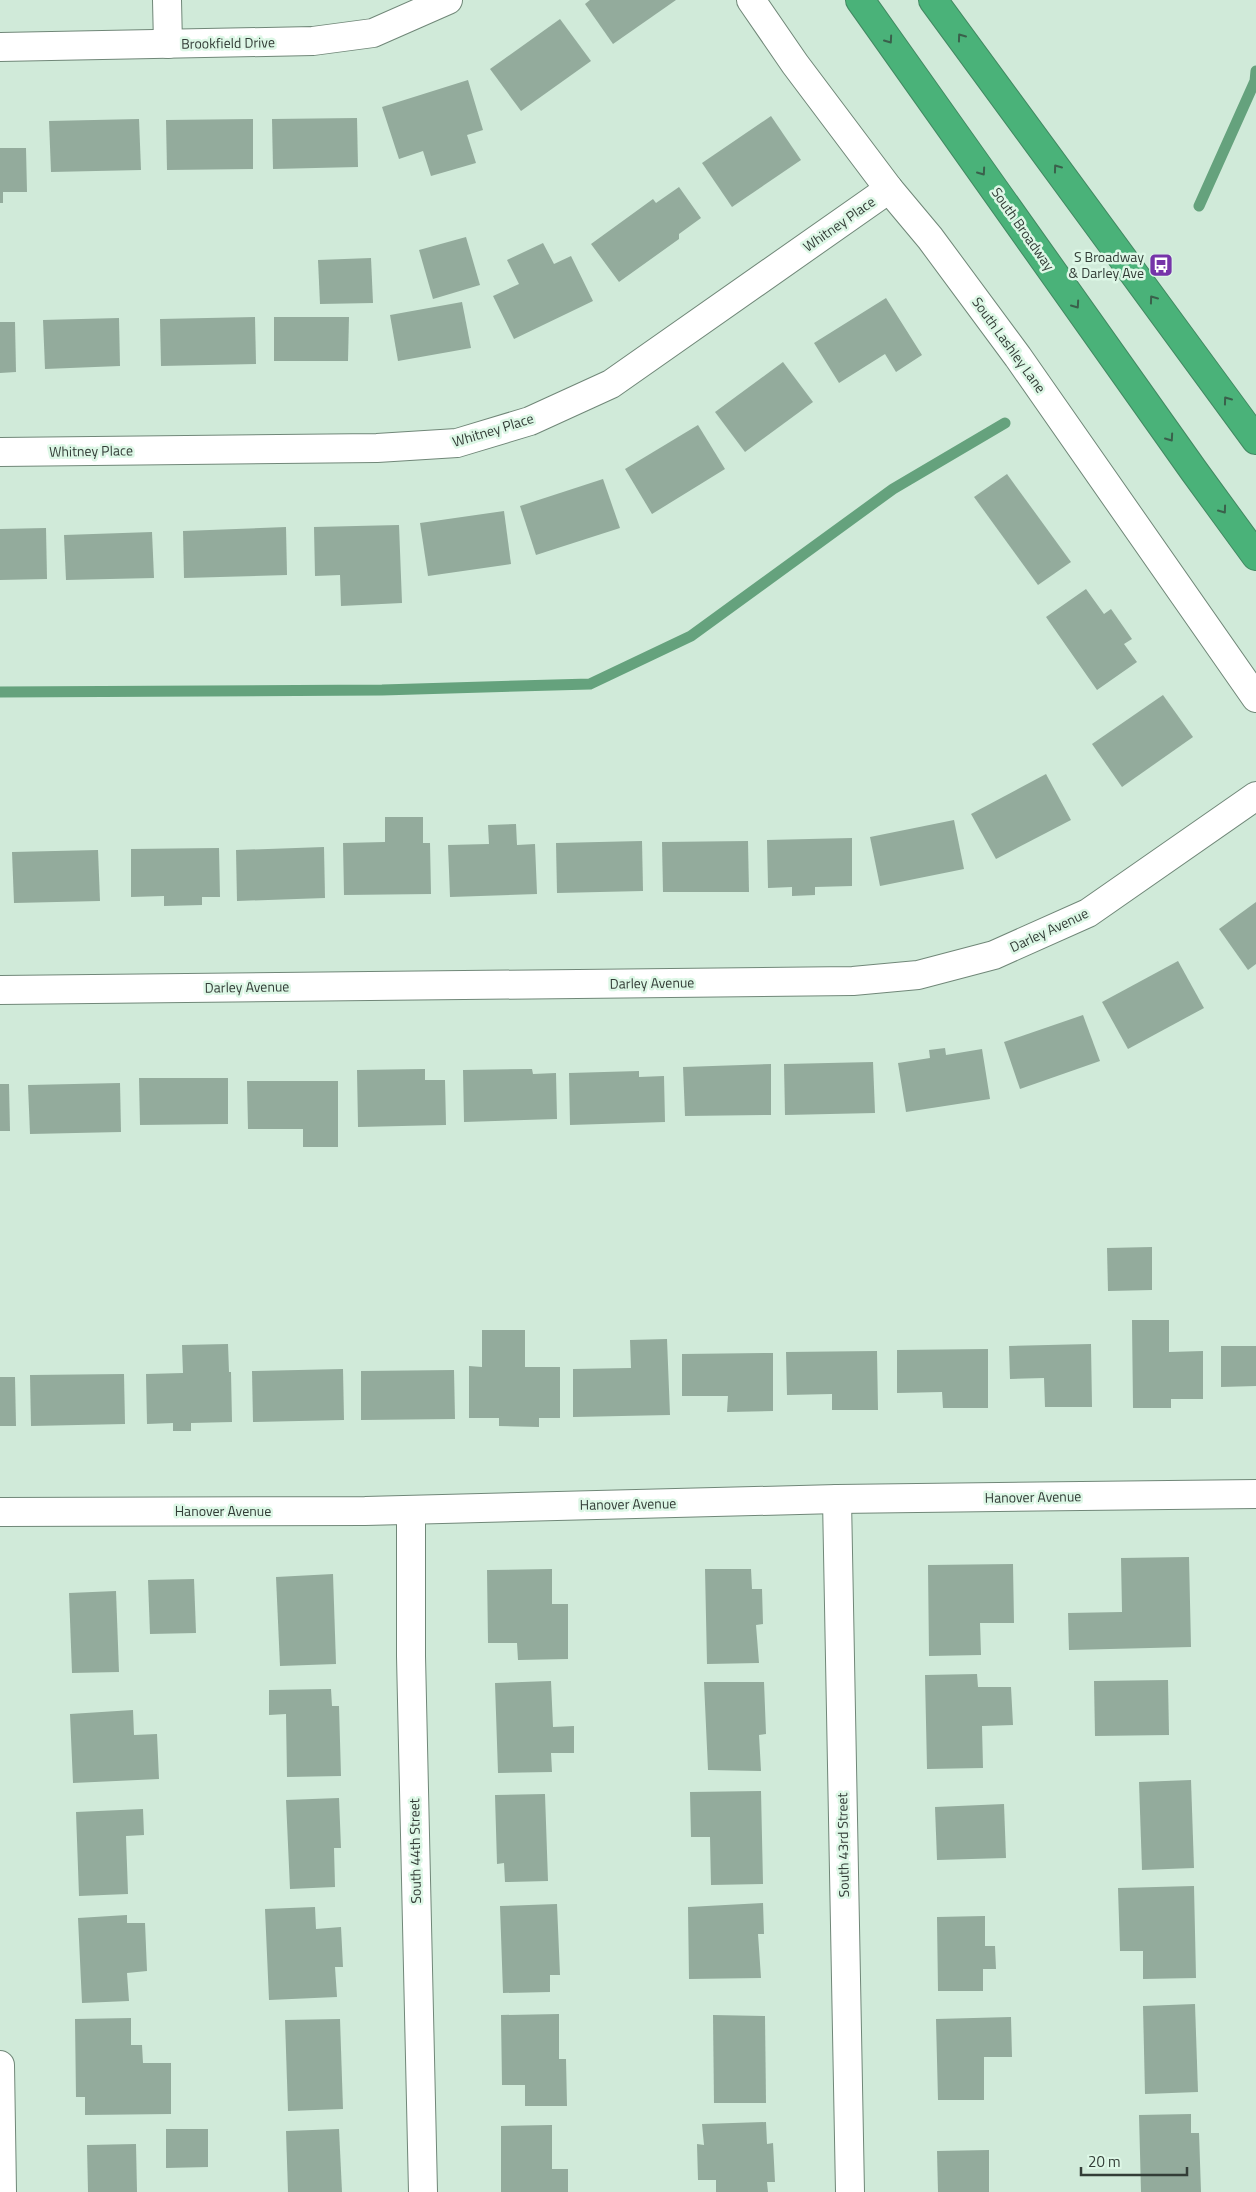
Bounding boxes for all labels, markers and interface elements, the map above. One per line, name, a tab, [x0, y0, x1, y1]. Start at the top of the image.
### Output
street label: Brookfield Drive	[181, 31, 275, 54]
one-way arrow	[883, 34, 892, 44]
one-way arrow	[958, 34, 966, 43]
one-way arrow	[1054, 164, 1063, 174]
one-way arrow	[976, 167, 986, 176]
street label: South Broadway	[987, 183, 1060, 275]
street label: Whitney Place	[798, 191, 879, 256]
place label: S Broadway & Darley Ave	[1069, 246, 1144, 283]
bus stop icon: S Broadway & Darley Ave	[1148, 252, 1174, 278]
street label: South Lashley Lane	[967, 292, 1051, 397]
one-way arrow	[1150, 295, 1159, 305]
one-way arrow	[1070, 299, 1079, 309]
one-way arrow	[1224, 396, 1233, 406]
street label: Whitney Place	[450, 407, 536, 452]
one-way arrow	[1164, 432, 1173, 442]
street label: Whitney Place	[49, 439, 133, 462]
one-way arrow	[1217, 504, 1225, 513]
street label: Darley Avenue	[1006, 902, 1092, 957]
street label: Darley Avenue	[609, 971, 695, 994]
street label: Darley Avenue	[204, 975, 290, 998]
street label: Hanover Avenue	[984, 1485, 1081, 1508]
street label: Hanover Avenue	[579, 1492, 676, 1515]
street label: Hanover Avenue	[175, 1500, 271, 1521]
street label: South 43rd Street	[831, 1792, 854, 1898]
street label: South 44th Street	[403, 1798, 426, 1904]
scale bar	[1081, 2144, 1187, 2176]
text: 20 m	[1088, 2150, 1121, 2173]

